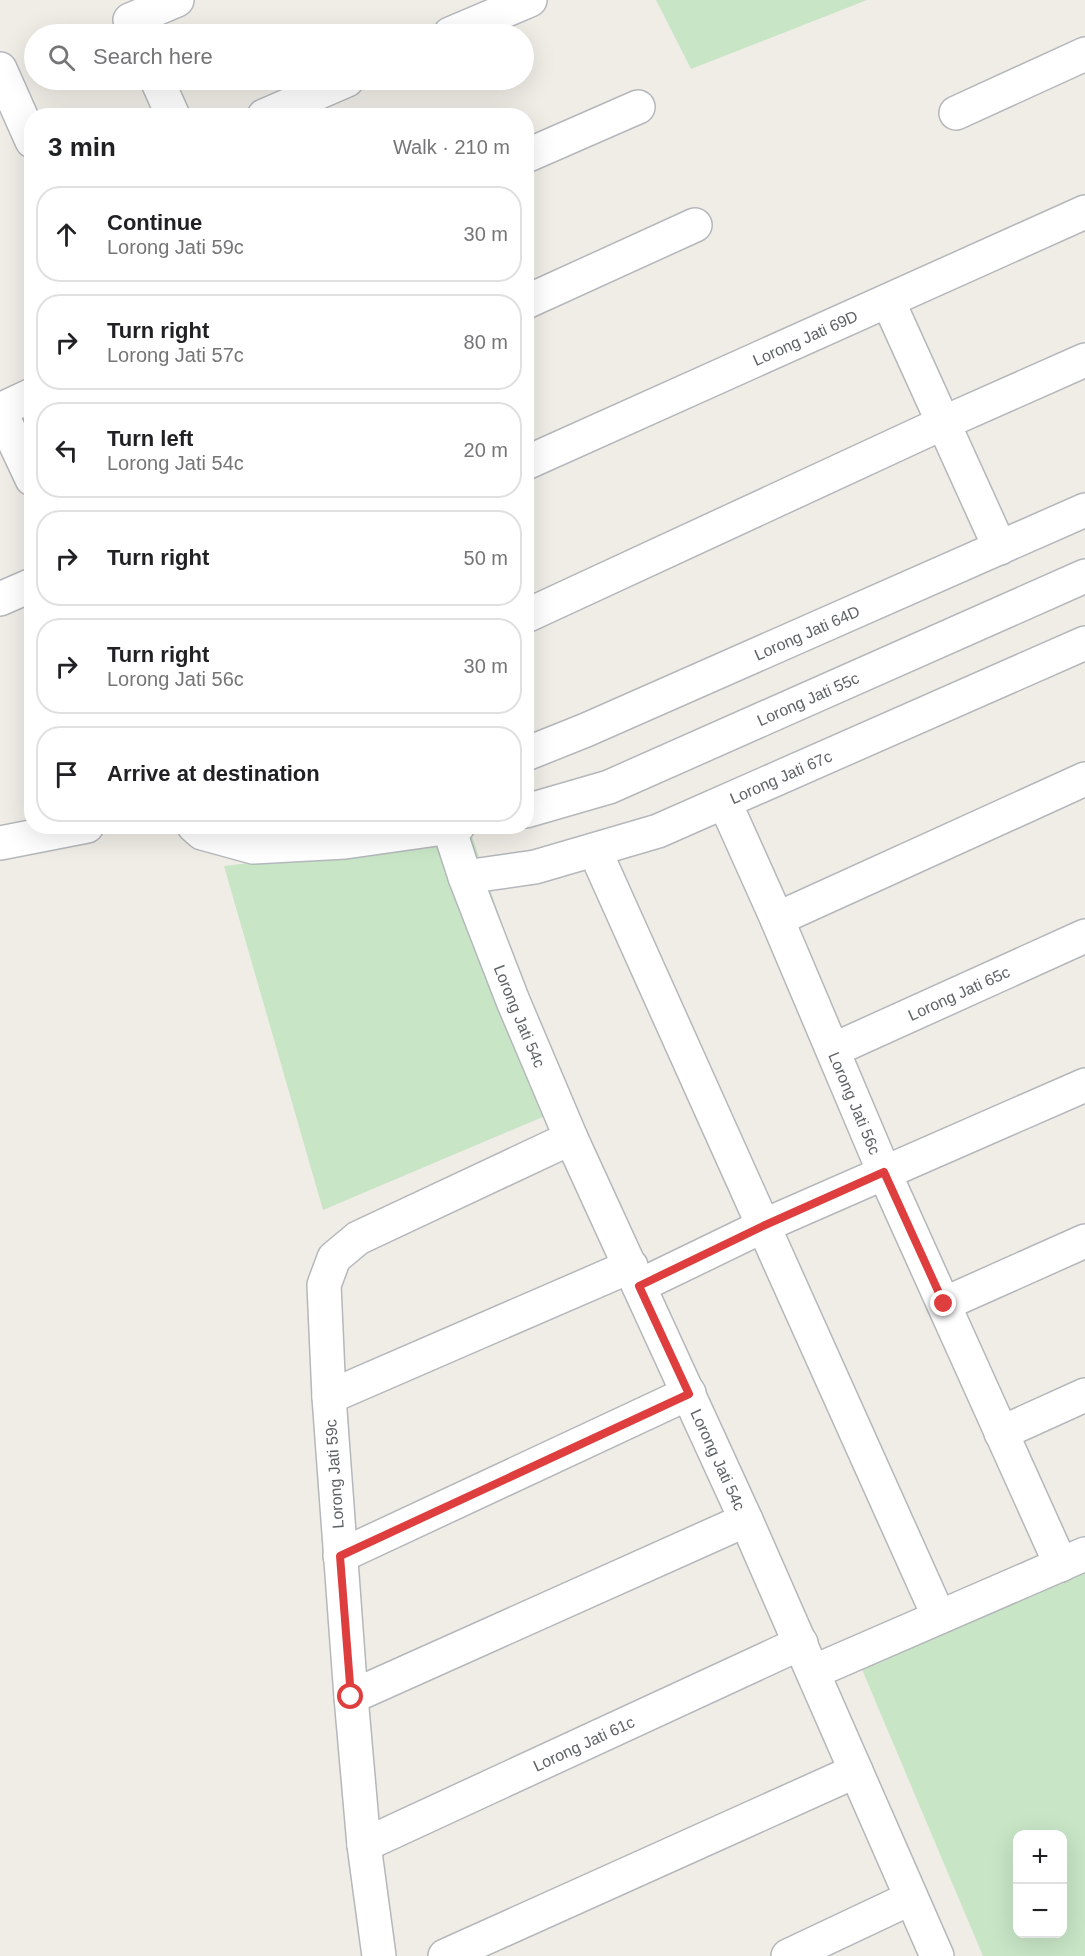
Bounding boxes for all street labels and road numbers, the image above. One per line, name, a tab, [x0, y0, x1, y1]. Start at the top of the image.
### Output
street label: Lorong Jati 69D	[750, 307, 860, 369]
street label: Lorong Jati 64D	[752, 602, 862, 664]
street label: Lorong Jati 55c	[755, 669, 862, 729]
street label: Lorong Jati 67c	[727, 748, 834, 807]
street label: Lorong Jati 54c	[491, 962, 548, 1070]
street label: Lorong Jati 65c	[906, 963, 1012, 1024]
street label: Lorong Jati 56c	[825, 1050, 884, 1157]
street label: Lorong Jati 54c	[687, 1406, 748, 1513]
street label: Lorong Jati 59c	[322, 1419, 347, 1529]
street label: Lorong Jati 61c	[531, 1713, 637, 1775]

